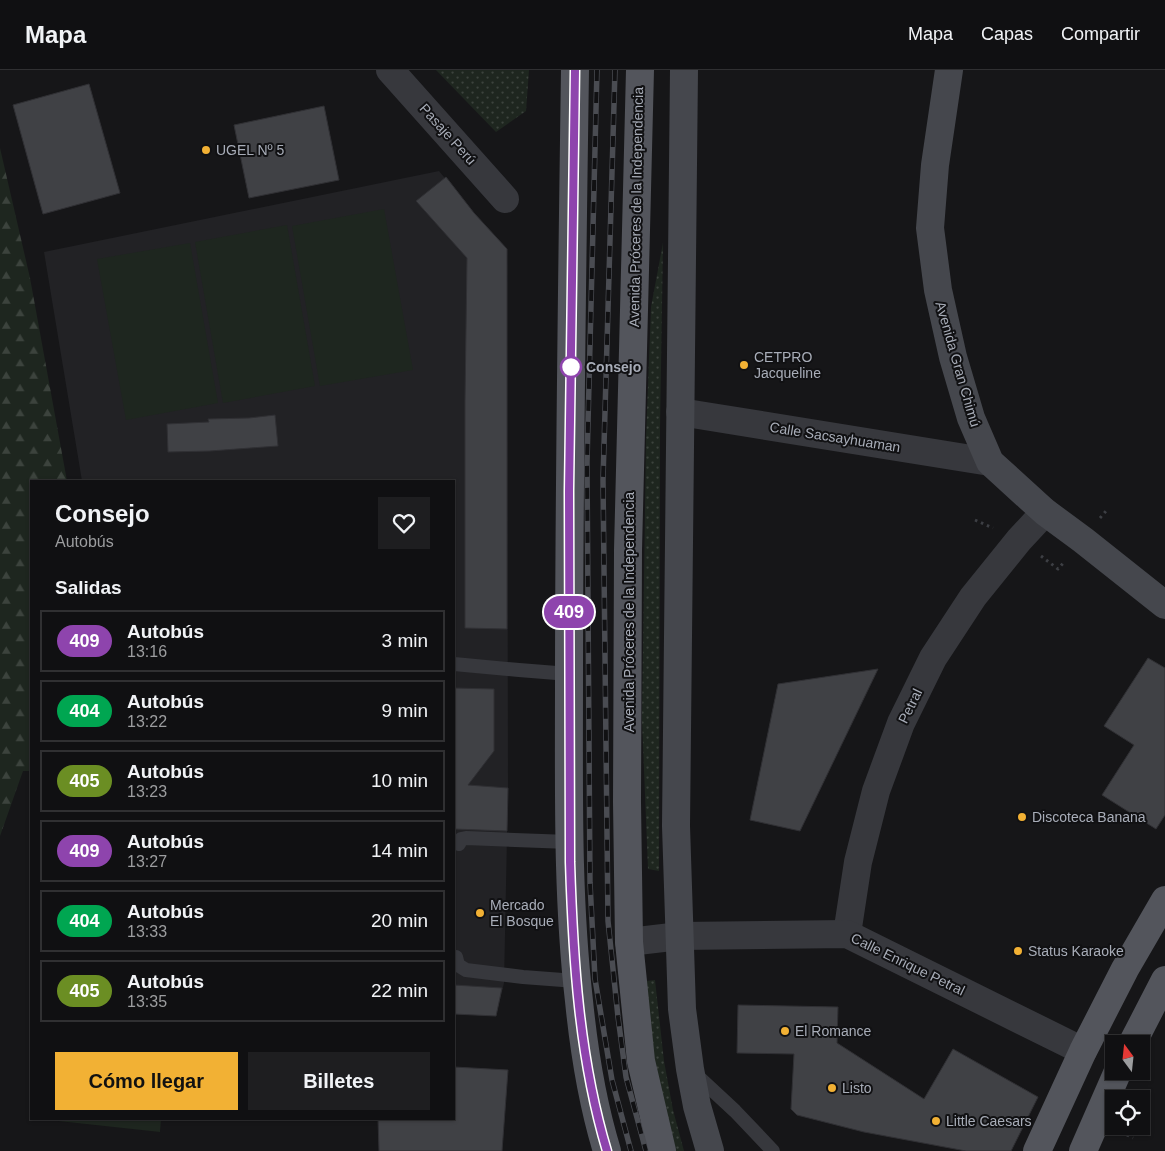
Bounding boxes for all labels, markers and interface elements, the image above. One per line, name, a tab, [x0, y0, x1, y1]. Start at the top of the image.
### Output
text: Mapa	[25, 21, 86, 48]
text: Mapa	[908, 24, 953, 44]
text: Capas	[981, 24, 1033, 44]
text: Compartir	[1061, 24, 1140, 44]
street label: Avenida Próceres de la Independencia	[626, 87, 646, 327]
street label: Pasaje Perú	[417, 100, 479, 168]
place label: UGEL Nº 5	[216, 142, 285, 158]
marker: UGEL Nº 5	[200, 144, 212, 156]
street label: Avenida Gran Chimú	[932, 299, 984, 429]
place label: CETPRO Jacqueline	[754, 349, 821, 381]
marker: Consejo	[560, 356, 582, 378]
place label: Consejo	[586, 359, 641, 375]
marker: CETPRO Jacqueline	[738, 359, 750, 371]
street label: Calle Sacsayhuaman	[768, 419, 902, 455]
street label: Avenida Próceres de la Independencia	[621, 492, 637, 732]
button: heart	[378, 497, 430, 549]
text: Consejo	[55, 500, 150, 527]
text: Autobús	[55, 533, 114, 550]
text: Salidas	[55, 577, 122, 598]
line badge: 409	[540, 596, 598, 628]
text: 409	[554, 602, 584, 622]
text: Autobús	[127, 621, 204, 642]
text: 3 min	[382, 630, 428, 651]
text: 409	[69, 631, 100, 651]
text: 13:16	[127, 643, 167, 660]
street label: Petral	[895, 686, 925, 726]
text: Autobús	[127, 691, 204, 712]
text: 9 min	[382, 700, 428, 721]
text: 404	[69, 701, 100, 721]
text: 13:22	[127, 713, 167, 730]
text: Autobús	[127, 761, 204, 782]
text: 10 min	[371, 770, 428, 791]
text: 405	[69, 771, 100, 791]
text: 13:23	[127, 783, 167, 800]
place label: Discoteca Banana	[1032, 809, 1146, 825]
marker: Discoteca Banana	[1016, 811, 1028, 823]
text: Autobús	[127, 831, 204, 852]
text: 14 min	[371, 840, 428, 861]
text: 409	[69, 841, 100, 861]
text: 13:27	[127, 853, 167, 870]
place label: Mercado El Bosque	[490, 897, 554, 929]
text: Autobús	[127, 901, 204, 922]
marker: Mercado El Bosque	[474, 907, 486, 919]
text: 20 min	[371, 910, 428, 931]
text: 404	[69, 911, 100, 931]
text: 13:33	[127, 923, 167, 940]
street label: Calle Enrique Petral	[849, 930, 967, 998]
place label: Status Karaoke	[1028, 943, 1124, 959]
marker: Status Karaoke	[1012, 945, 1024, 957]
text: Autobús	[127, 971, 204, 992]
text: 22 min	[371, 980, 428, 1001]
text: 405	[69, 981, 100, 1001]
text: 13:35	[127, 993, 167, 1010]
place label: El Romance	[795, 1023, 871, 1039]
marker: El Romance	[779, 1025, 791, 1037]
north arrow	[1105, 1035, 1150, 1080]
map controls	[1105, 1035, 1150, 1135]
button: Cómo llegar	[55, 1052, 238, 1110]
button: Billetes	[248, 1052, 430, 1110]
place label: Listo	[842, 1080, 872, 1096]
marker: Listo	[826, 1082, 838, 1094]
button: locate	[1105, 1090, 1150, 1135]
place label: Little Caesars	[946, 1113, 1032, 1129]
marker: Little Caesars	[930, 1115, 942, 1127]

